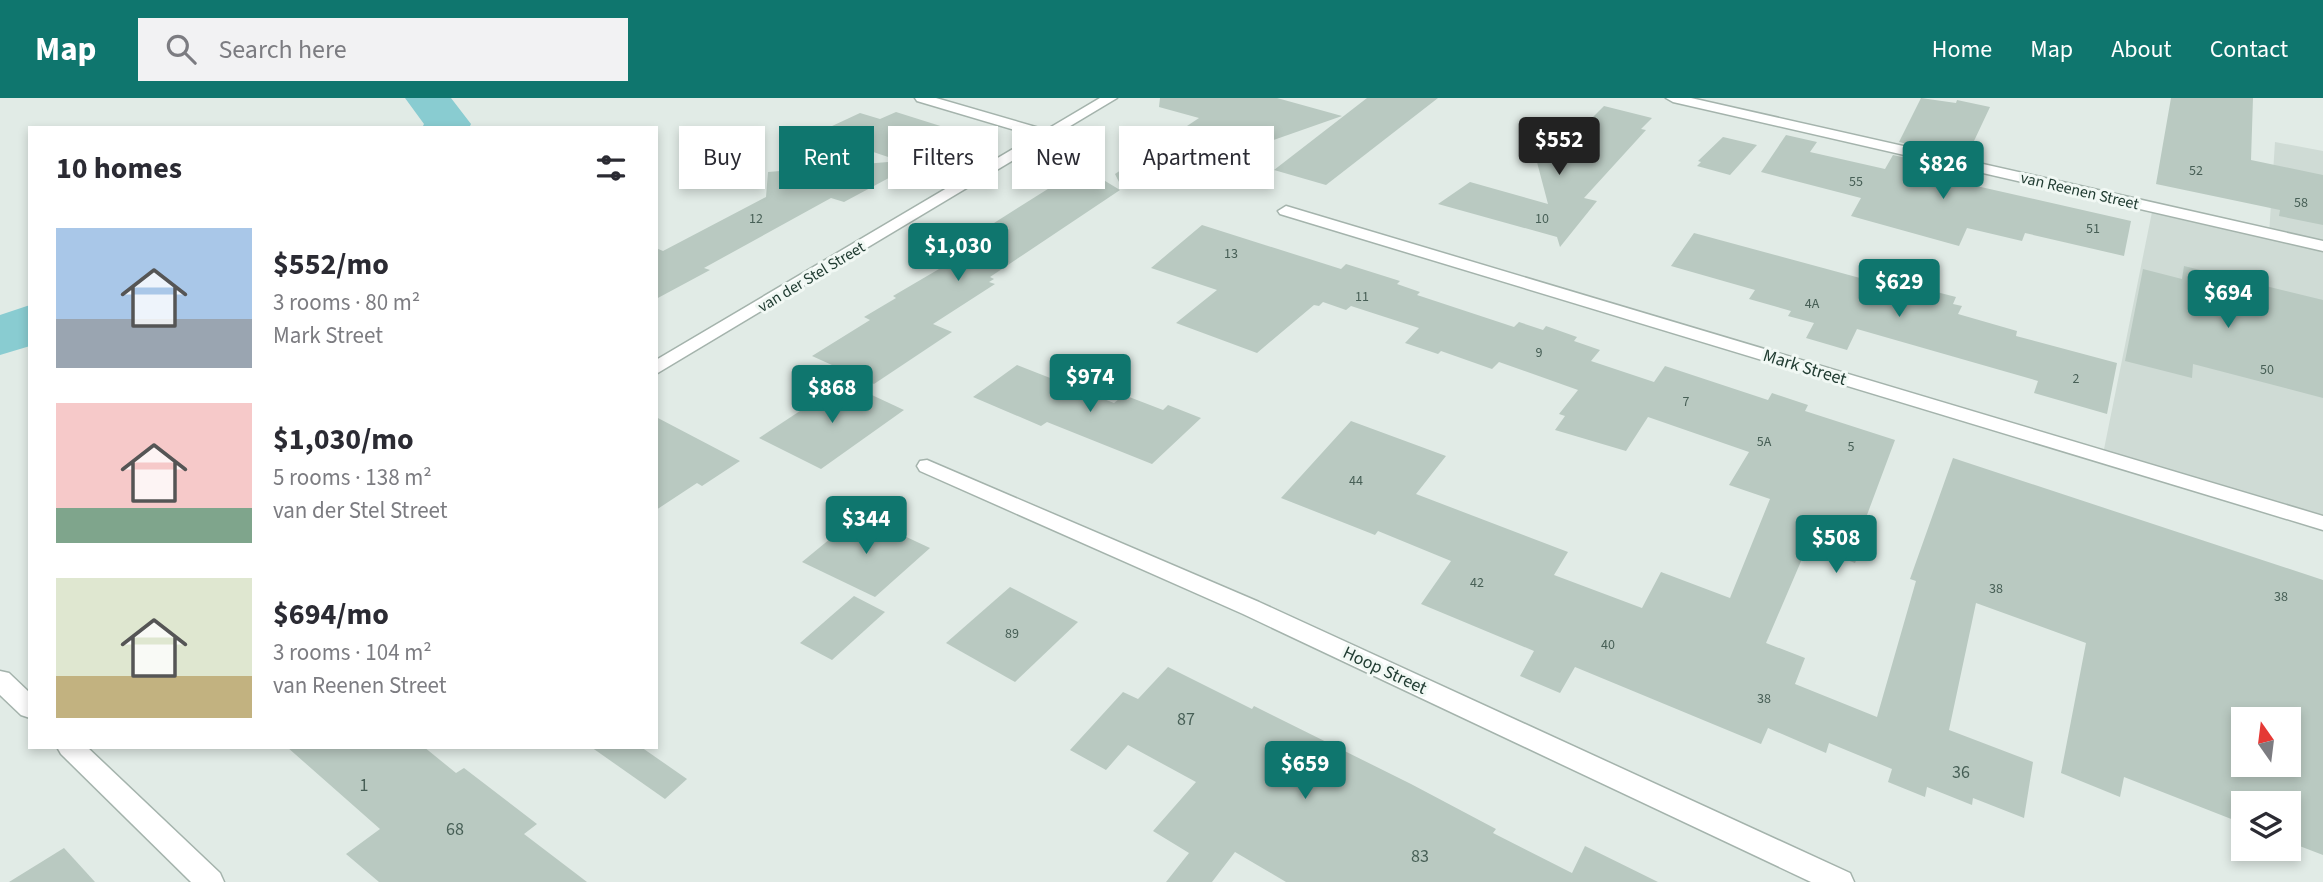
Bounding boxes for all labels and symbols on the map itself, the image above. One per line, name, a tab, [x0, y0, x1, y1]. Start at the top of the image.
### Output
pin: $552	[1518, 118, 1600, 177]
pin: $826	[1902, 141, 1984, 201]
house number: 52	[2189, 161, 2203, 181]
street label: van Reenen Street	[2018, 167, 2142, 215]
house number: 55	[1849, 172, 1863, 192]
house number: 58	[2294, 193, 2308, 213]
house number: 12	[749, 209, 763, 229]
house number: 10	[1535, 209, 1549, 229]
house number: 51	[2086, 219, 2100, 239]
pin: $1,030	[901, 223, 1015, 283]
street label: van der Stel Street	[754, 236, 870, 318]
house number: 13	[1224, 244, 1238, 264]
pin: $629	[1858, 260, 1940, 319]
pin: $694	[2187, 271, 2269, 330]
house number: 11	[1355, 287, 1369, 307]
house number: 4A	[1805, 294, 1820, 314]
house number: 9	[1536, 343, 1543, 363]
street label: Mark Street	[1760, 343, 1850, 392]
pin: $974	[1049, 354, 1131, 414]
house number: 50	[2260, 360, 2274, 380]
pin: $868	[791, 366, 873, 425]
house number: 2	[2073, 369, 2080, 389]
house number: 7	[1683, 392, 1690, 412]
house number: 5A	[1757, 432, 1772, 452]
house number: 5	[1848, 437, 1855, 457]
house number: 44	[1349, 471, 1363, 491]
pin: $344	[825, 496, 907, 556]
pin: $508	[1795, 516, 1877, 575]
house number: 42	[1470, 573, 1484, 593]
house number: 38	[1989, 579, 2003, 599]
house number: 38	[2274, 587, 2288, 607]
house number: 89	[1005, 624, 1019, 644]
house number: 40	[1601, 635, 1615, 655]
street label: Hoop Street	[1339, 640, 1431, 701]
house number: 38	[1757, 689, 1771, 709]
house number: 87	[1177, 707, 1195, 732]
north arrow	[2231, 707, 2301, 777]
pin: $659	[1264, 742, 1346, 801]
house number: 36	[1952, 760, 1970, 785]
house number: 1	[360, 773, 368, 798]
house number: 68	[446, 817, 464, 842]
house number: 83	[1411, 844, 1429, 869]

